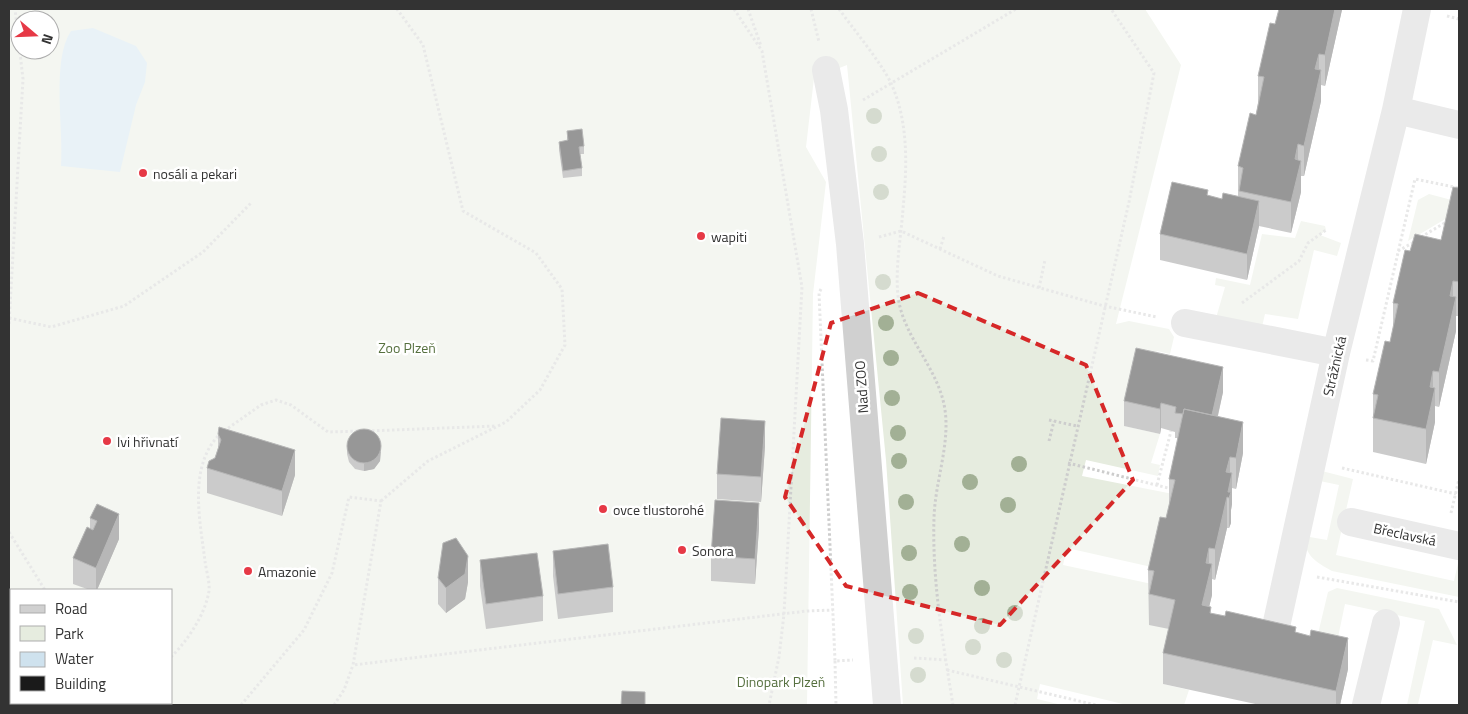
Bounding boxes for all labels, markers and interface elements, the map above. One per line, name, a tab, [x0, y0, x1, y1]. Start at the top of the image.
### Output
north arrow	[10, 10, 60, 60]
text: N	[36, 31, 59, 47]
place label: nosáli a pekari	[153, 163, 237, 184]
marker: nosáli a pekari	[137, 167, 149, 179]
place label: wapiti	[711, 226, 747, 247]
marker: wapiti	[695, 230, 707, 242]
street label: Strážnická	[1317, 334, 1351, 398]
park label: Zoo Plzeň	[378, 337, 436, 358]
street label: Nad ZOO	[849, 360, 873, 414]
place label: lvi hřivnatí	[117, 431, 179, 452]
marker: lvi hřivnatí	[101, 435, 113, 447]
place label: ovce tlustorohé	[613, 499, 704, 520]
marker: ovce tlustorohé	[597, 503, 609, 515]
street label: Břeclavská	[1372, 517, 1438, 551]
place label: Sonora	[692, 540, 734, 561]
marker: Sonora	[676, 544, 688, 556]
place label: Amazonie	[258, 561, 316, 582]
marker: Amazonie	[242, 565, 254, 577]
legend	[10, 589, 172, 704]
text: Road	[55, 597, 87, 620]
text: Park	[55, 622, 84, 645]
text: Water	[55, 647, 94, 670]
park label: Dinopark Plzeň	[737, 671, 825, 692]
text: Building	[55, 672, 106, 695]

